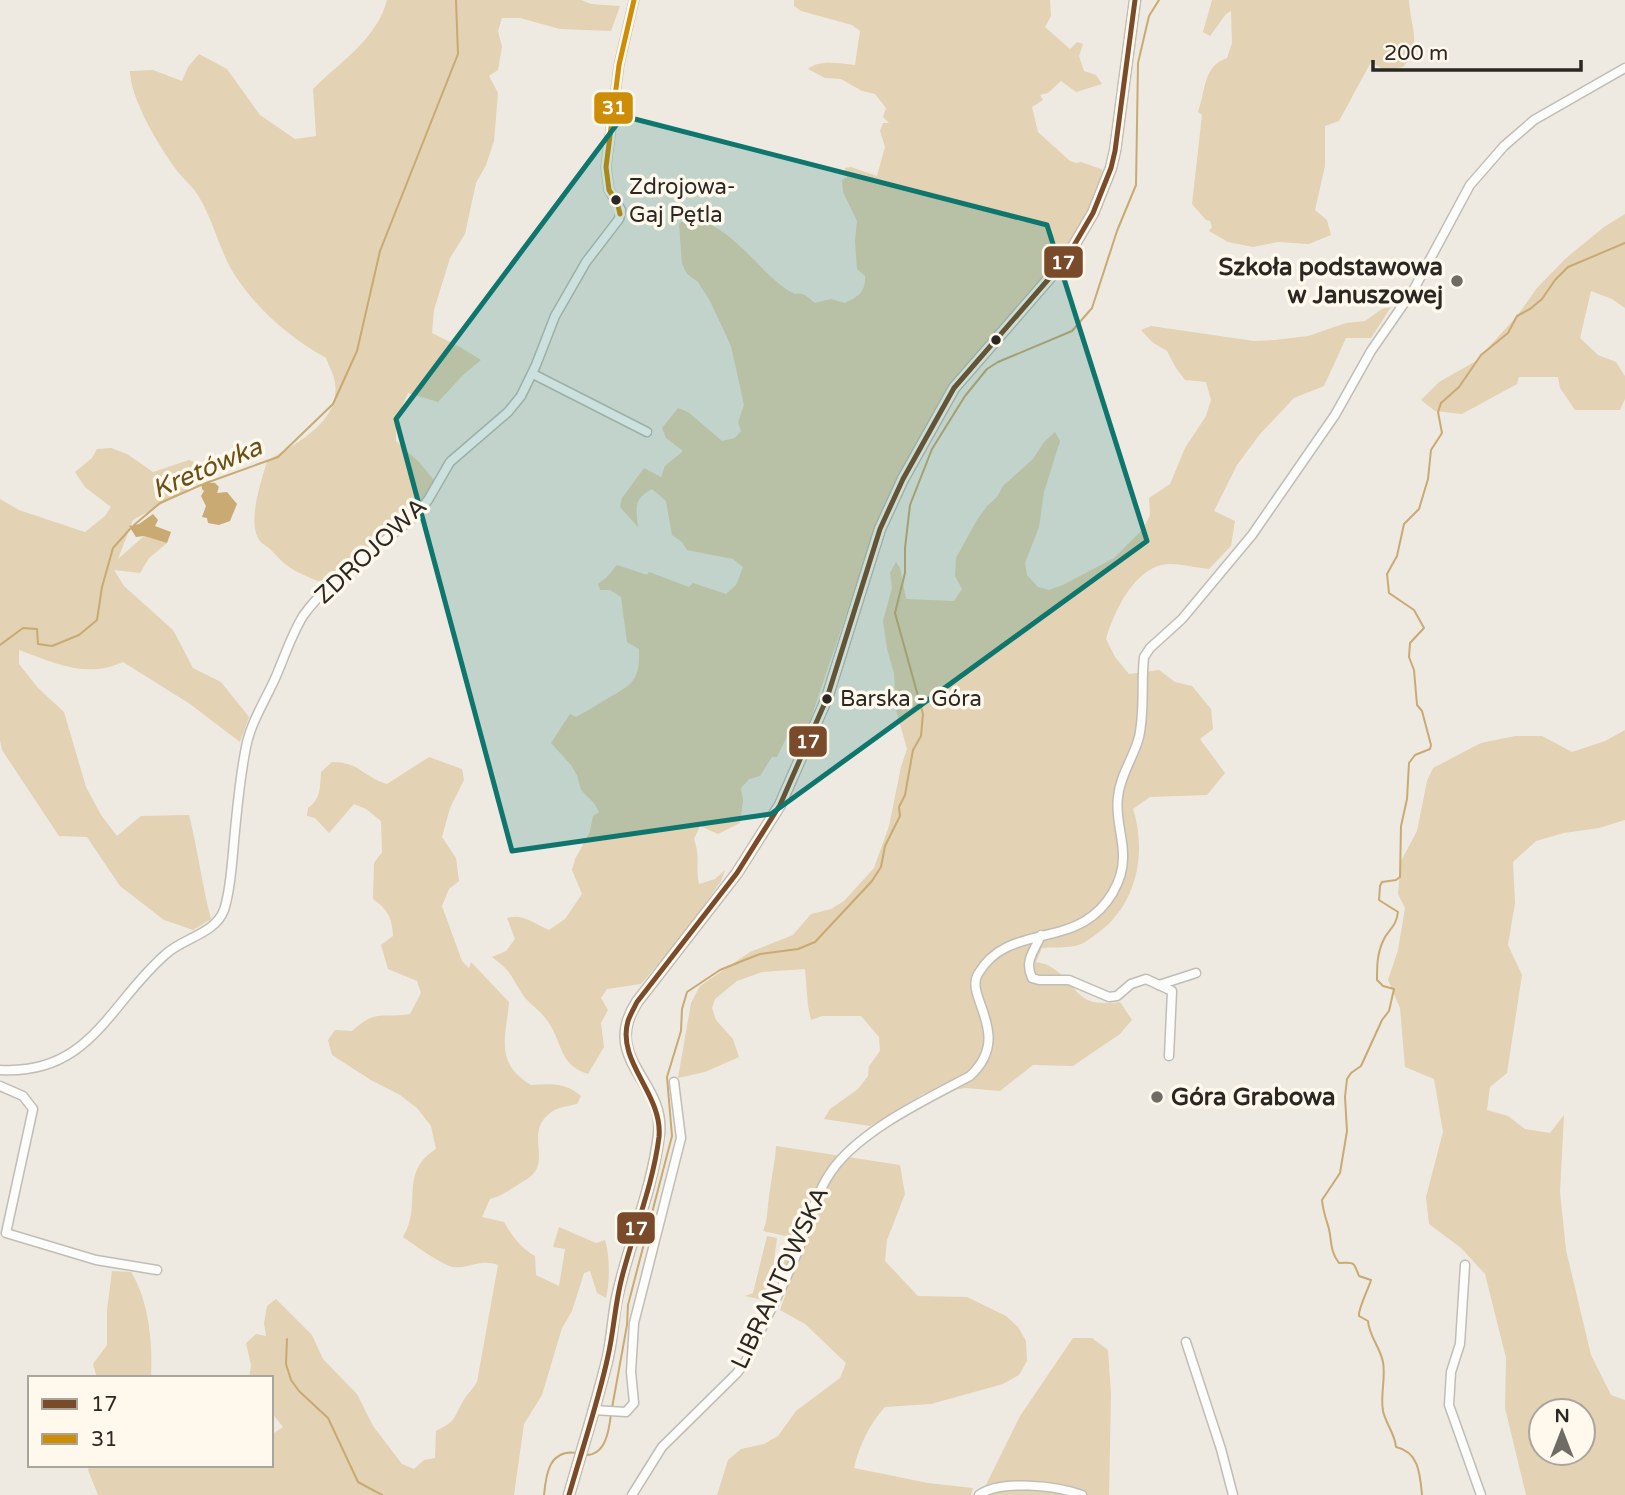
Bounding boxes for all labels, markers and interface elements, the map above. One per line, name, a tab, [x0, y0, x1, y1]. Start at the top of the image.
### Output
scale bar	[1373, 28, 1581, 72]
text: 200 m	[1384, 41, 1448, 66]
line badge: 31	[593, 91, 634, 125]
text: 31	[602, 97, 626, 119]
place label: Zdrojowa- Gaj Pętla	[629, 174, 736, 228]
marker: Zdrojowa- Gaj Pętla	[609, 193, 623, 207]
line badge: 17	[1043, 245, 1084, 279]
text: 17	[1051, 252, 1075, 274]
place label: Szkoła podstawowa w Januszowej	[1219, 253, 1443, 310]
marker: Szkoła podstawowa w Januszowej	[1449, 273, 1465, 289]
unlabelled marker	[989, 333, 1003, 347]
water label: Kretówka	[147, 430, 268, 505]
street label: ZDROJOWA	[309, 492, 433, 610]
place label: Barska - Góra	[840, 686, 982, 712]
marker: Barska - Góra	[820, 692, 834, 706]
line badge: 17	[788, 725, 828, 758]
text: 17	[796, 731, 820, 753]
place label: Góra Grabowa	[1171, 1083, 1335, 1112]
marker: Góra Grabowa	[1149, 1089, 1165, 1105]
street label: LIBRANTOWSKA	[725, 1182, 835, 1374]
line badge: 17	[616, 1211, 656, 1245]
text: 17	[624, 1218, 648, 1240]
legend	[28, 1376, 273, 1467]
text: 17	[91, 1392, 117, 1417]
north arrow	[1527, 1397, 1597, 1467]
text: N	[1554, 1405, 1570, 1427]
text: 31	[91, 1427, 117, 1452]

